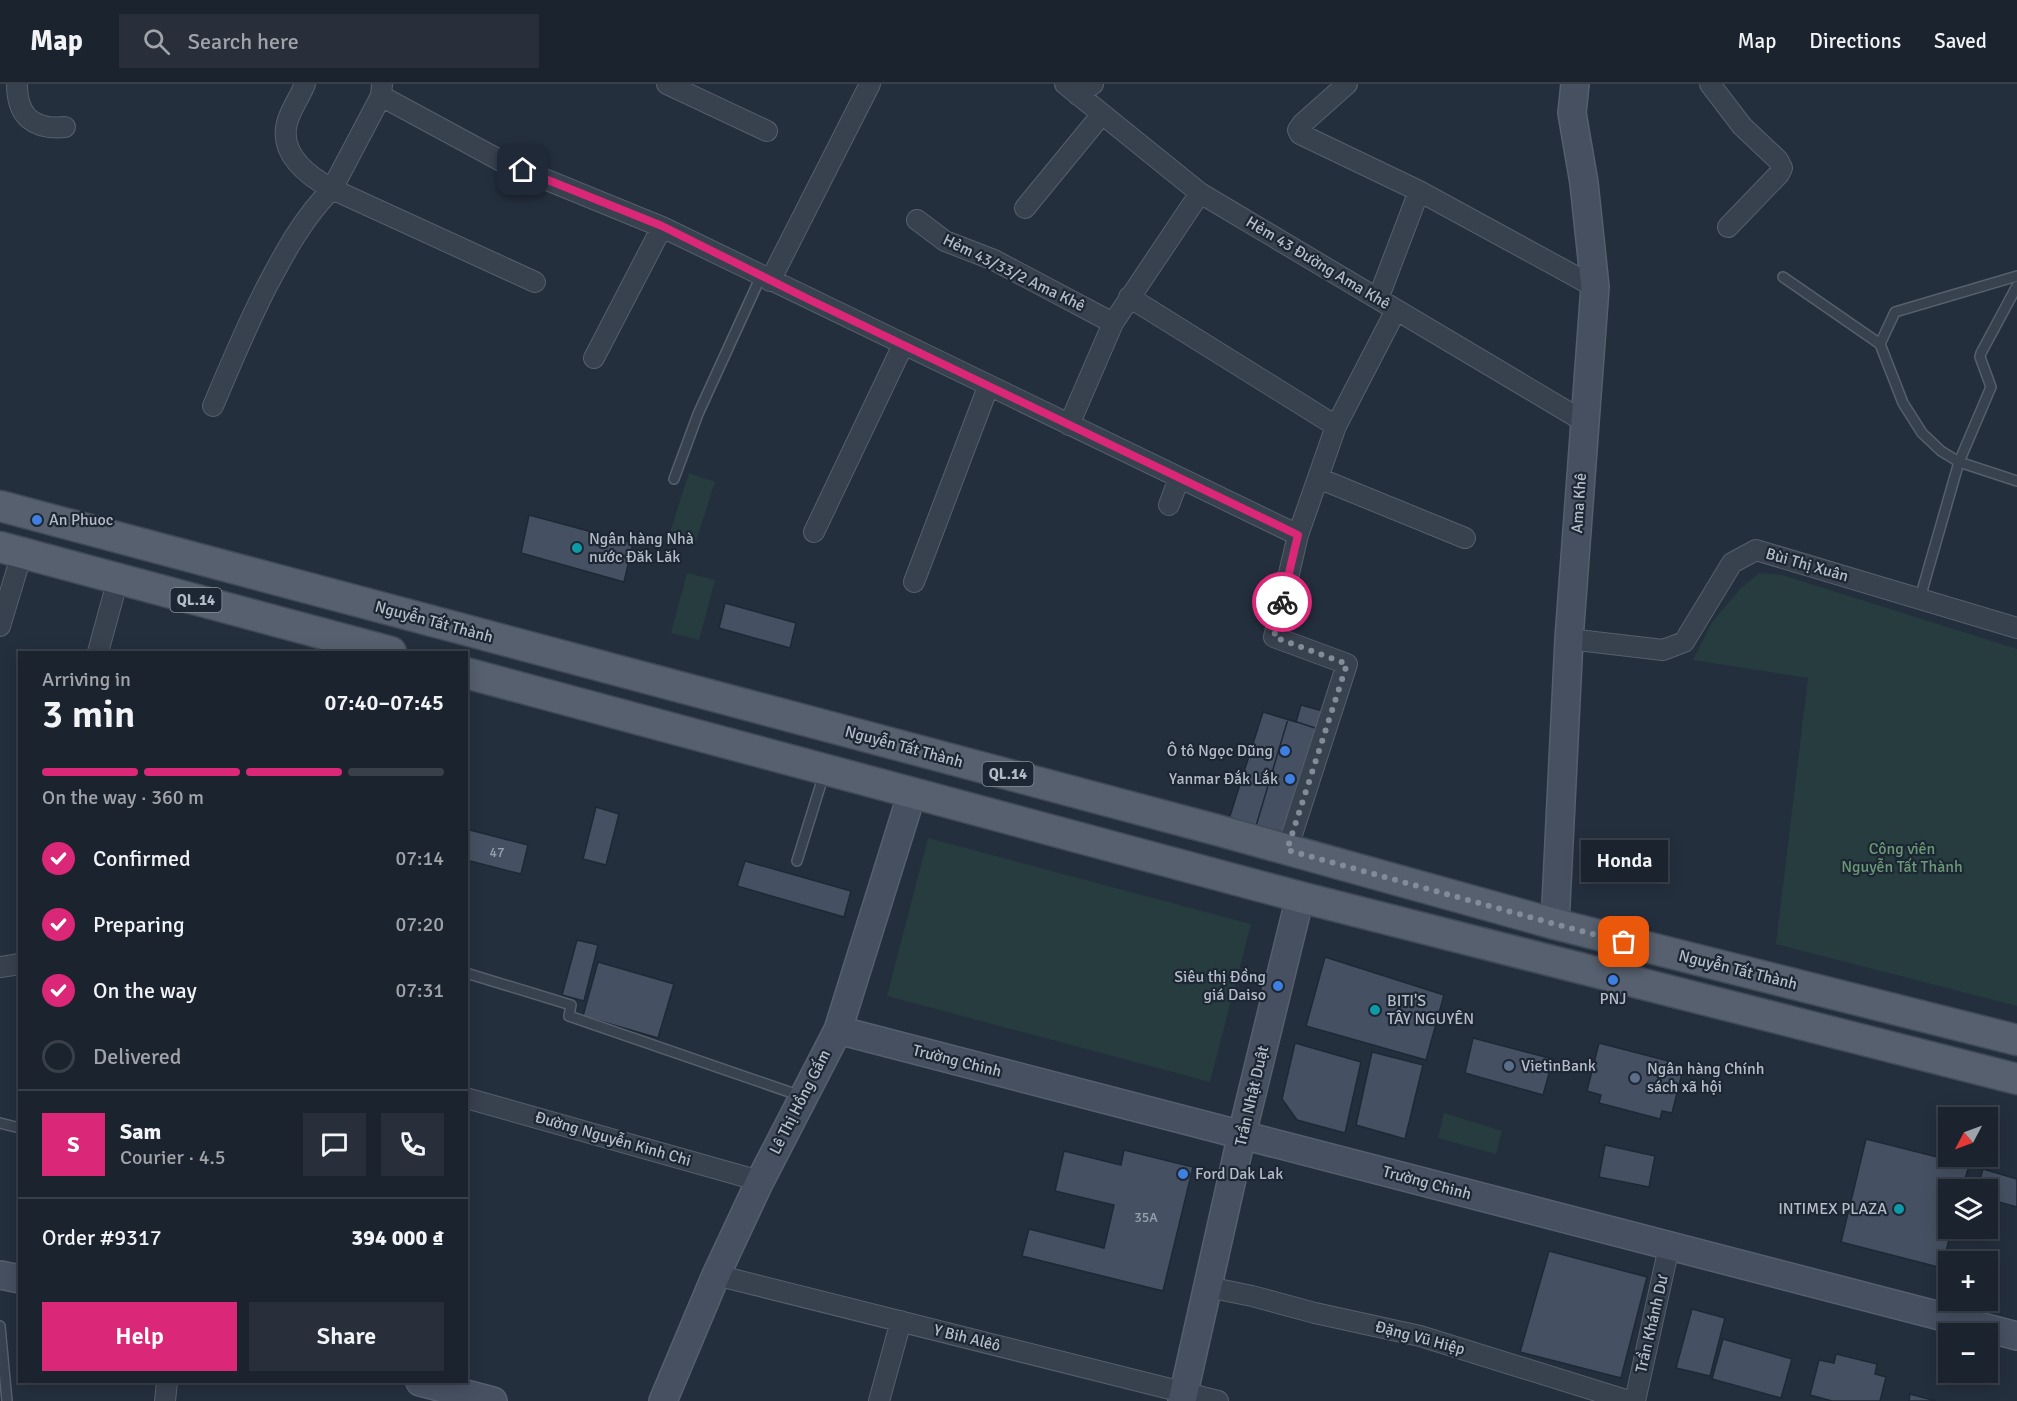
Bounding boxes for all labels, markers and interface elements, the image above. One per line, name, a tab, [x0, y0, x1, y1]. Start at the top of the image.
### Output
search box	[119, 14, 539, 68]
text: Map	[30, 24, 83, 58]
icon: search	[140, 25, 173, 58]
text: Search here	[188, 28, 299, 55]
text: Map	[1738, 28, 1776, 54]
text: Directions	[1809, 28, 1901, 54]
text: Saved	[1934, 28, 1987, 54]
pin	[497, 144, 548, 195]
icon: home	[506, 153, 539, 186]
street label: Hẻm 43 Đường Ama Khê	[1242, 212, 1394, 314]
street label: Hẻm 43/33/2 Ama Khê	[940, 230, 1088, 316]
street label: Ama Khê	[1567, 472, 1591, 534]
place label: An Phuoc	[49, 510, 113, 530]
marker: An Phuoc	[30, 513, 44, 527]
place label: Ngân hàng Nhà nước Đăk Lăk	[589, 529, 694, 567]
marker: Ngân hàng Nhà nước Đăk Lăk	[570, 541, 584, 555]
street label: Bùi Thị Xuân	[1763, 544, 1851, 586]
courier	[1252, 572, 1312, 632]
icon: bike	[1266, 586, 1299, 619]
road number: QL.14	[170, 588, 222, 612]
street label: Nguyễn Tất Thành	[373, 597, 495, 647]
text: Arriving in	[42, 667, 131, 692]
text: 07:40–07:45	[325, 689, 444, 716]
text: 3 min	[42, 690, 135, 738]
street label: Nguyễn Tất Thành	[843, 722, 965, 772]
place label: Ô tô Ngọc Dũng	[1167, 741, 1273, 761]
marker: Ô tô Ngọc Dũng	[1278, 744, 1292, 758]
road number: QL.14	[982, 762, 1034, 786]
place label: Yanmar Đắk Lắk	[1169, 769, 1278, 789]
marker: Yanmar Đắk Lắk	[1283, 772, 1297, 786]
text: On the way · 360 m	[42, 785, 204, 810]
park label: Công viên Nguyễn Tất Thành	[1841, 839, 1963, 877]
callout: Honda	[1580, 840, 1668, 882]
icon: check	[42, 842, 75, 875]
house number: 47	[489, 844, 505, 861]
text: Confirmed	[93, 845, 191, 872]
text: 07:14	[395, 846, 444, 871]
text: Honda	[1597, 848, 1652, 873]
icon: check	[42, 908, 75, 941]
text: Preparing	[93, 911, 185, 938]
text: 07:20	[395, 912, 444, 937]
pin	[1598, 916, 1649, 967]
icon: bag	[1607, 925, 1640, 958]
street label: Nguyễn Tất Thành	[1677, 946, 1799, 994]
place label: Siêu thị Đồng giá Daiso	[1174, 967, 1266, 1005]
marker: PNJ	[1606, 973, 1620, 987]
icon: check	[42, 974, 75, 1007]
text: On the way	[93, 977, 197, 1004]
text: 07:31	[395, 978, 444, 1003]
marker: Siêu thị Đồng giá Daiso	[1271, 979, 1285, 993]
place label: PNJ	[1599, 989, 1627, 1009]
place label: BITI'S TÂY NGUYÊN	[1387, 991, 1474, 1029]
marker: BITI'S TÂY NGUYÊN	[1368, 1003, 1382, 1017]
street label: Trường Chinh	[910, 1040, 1004, 1082]
text: Delivered	[93, 1043, 181, 1070]
street label: Trần Nhật Duật	[1231, 1043, 1273, 1148]
street label: Lê Thị Hồng Gấm	[765, 1046, 835, 1158]
place label: VietinBank	[1521, 1056, 1596, 1076]
marker: VietinBank	[1502, 1059, 1516, 1073]
place label: Ngân hàng Chính sách xã hội	[1647, 1059, 1764, 1097]
marker: Ngân hàng Chính sách xã hội	[1628, 1071, 1642, 1085]
street label: Đường Nguyễn Kinh Chi	[533, 1107, 693, 1171]
north arrow	[1938, 1107, 1998, 1167]
map controls	[1938, 1107, 1998, 1383]
button: chat	[303, 1113, 366, 1176]
button: phone	[381, 1113, 444, 1176]
text: Sam	[120, 1118, 161, 1145]
text: S	[67, 1131, 80, 1158]
text: Courier · 4.5	[120, 1145, 226, 1170]
street label: Trường Chinh	[1380, 1162, 1474, 1204]
place label: Ford Dak Lak	[1195, 1164, 1283, 1184]
marker: Ford Dak Lak	[1176, 1167, 1190, 1181]
button: layers	[1938, 1179, 1998, 1239]
place label: INTIMEX PLAZA	[1778, 1199, 1887, 1219]
marker: INTIMEX PLAZA	[1892, 1202, 1906, 1216]
house number: 35A	[1134, 1209, 1158, 1226]
text: Order #9317	[42, 1224, 162, 1251]
text: 394 000 ₫	[351, 1224, 444, 1251]
button: +	[1938, 1251, 1998, 1311]
street label: Trần Khánh Dư	[1631, 1272, 1673, 1375]
button: Help	[42, 1302, 237, 1371]
button: Share	[249, 1302, 444, 1371]
street label: Đặng Vũ Hiệp	[1373, 1316, 1467, 1360]
street label: Y Bih Alêô	[931, 1320, 1003, 1356]
button: −	[1938, 1323, 1998, 1383]

